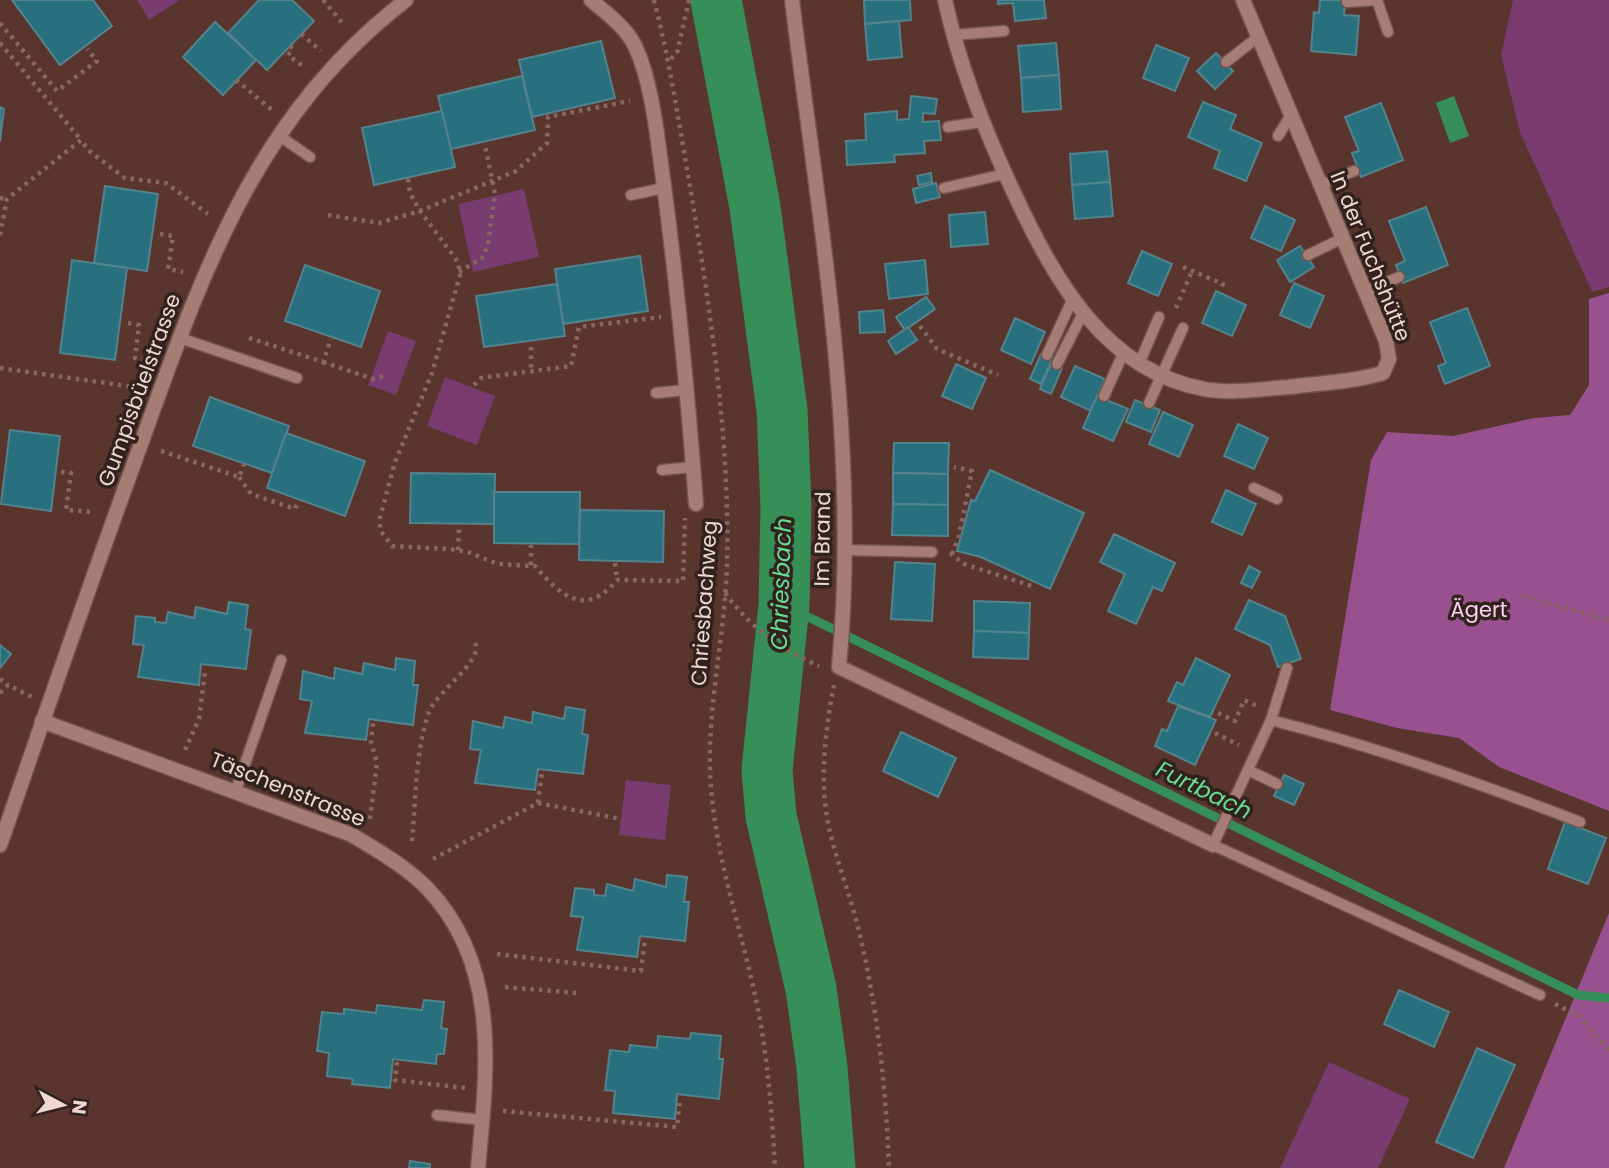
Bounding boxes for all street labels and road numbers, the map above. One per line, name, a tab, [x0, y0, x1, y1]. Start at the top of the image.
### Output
street label: In der Fuchshütte	[1324, 167, 1418, 345]
street label: Gumpisbüelstrasse	[91, 290, 187, 490]
street label: Im Brand	[807, 491, 837, 587]
street label: Chriesbachweg	[684, 519, 724, 687]
street label: Täschenstrasse	[206, 745, 370, 833]

